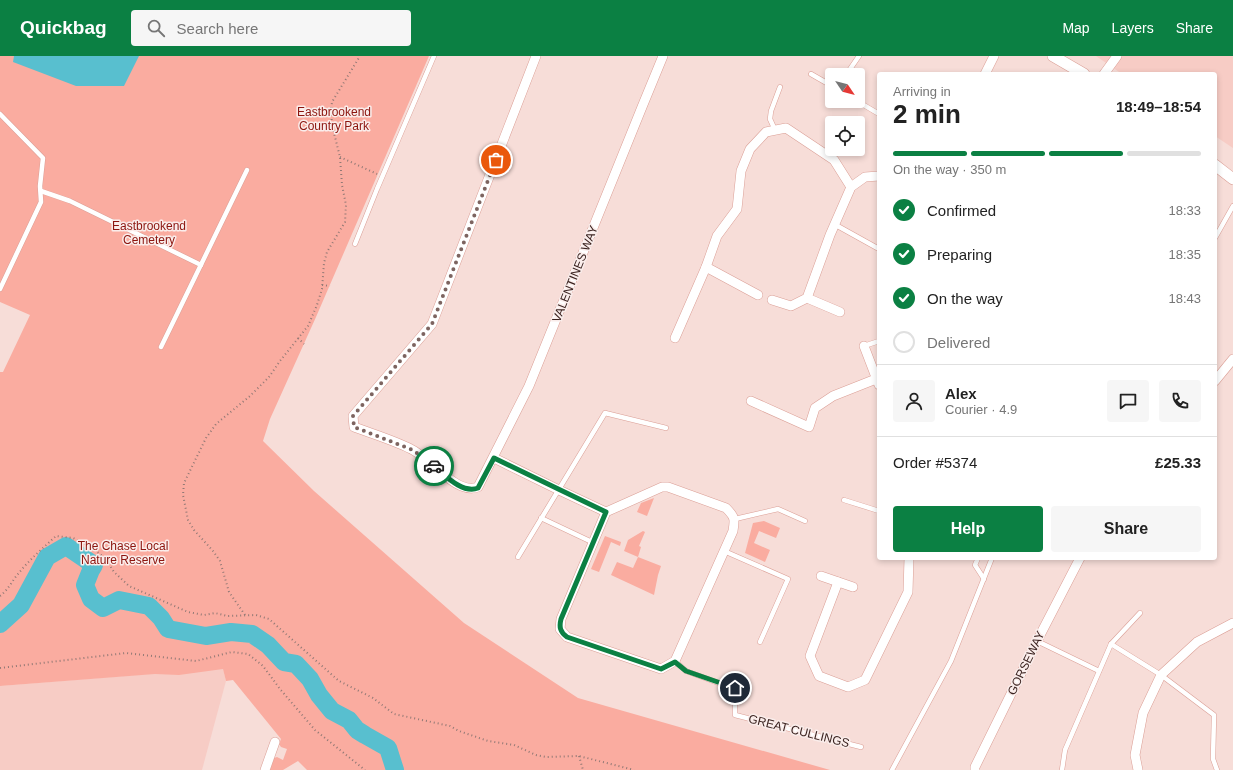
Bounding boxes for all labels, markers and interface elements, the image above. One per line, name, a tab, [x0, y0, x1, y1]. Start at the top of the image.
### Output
search box	[131, 10, 411, 46]
text: Quickbag	[20, 17, 107, 38]
icon: search	[145, 17, 167, 39]
text: Search here	[177, 20, 258, 37]
text: Map	[1062, 20, 1090, 36]
text: Layers	[1112, 20, 1154, 36]
text: Share	[1176, 20, 1213, 36]
north arrow	[825, 68, 865, 108]
map controls	[825, 68, 865, 156]
text: Arriving in	[893, 84, 951, 99]
text: 18:49–18:54	[1116, 98, 1201, 115]
text: 2 min	[893, 99, 961, 129]
park label: Eastbrookend Country Park	[297, 105, 371, 133]
button: locate	[825, 116, 865, 156]
pin	[479, 143, 513, 177]
icon: bag	[485, 149, 507, 171]
text: On the way · 350 m	[893, 162, 1006, 177]
icon: check	[893, 199, 915, 221]
text: Confirmed	[927, 202, 996, 219]
text: 18:33	[1168, 203, 1201, 218]
park label: Eastbrookend Cemetery	[112, 219, 186, 247]
street label: VALENTINES WAY	[549, 224, 601, 324]
icon: check	[893, 243, 915, 265]
text: Preparing	[927, 246, 992, 263]
text: 18:35	[1168, 247, 1201, 262]
icon: check	[893, 287, 915, 309]
text: On the way	[927, 290, 1003, 307]
text: 18:43	[1168, 291, 1201, 306]
text: Delivered	[927, 334, 990, 351]
button: person	[893, 380, 935, 422]
button: chat	[1107, 380, 1149, 422]
button: phone	[1159, 380, 1201, 422]
text: Alex	[945, 385, 977, 402]
text: Courier · 4.9	[945, 402, 1017, 417]
courier	[414, 446, 454, 486]
text: Order #5374	[893, 454, 977, 471]
text: £25.33	[1155, 454, 1201, 471]
icon: car	[423, 455, 445, 477]
button: Help	[893, 506, 1043, 552]
button: Share	[1051, 506, 1201, 552]
park label: The Chase Local Nature Reserve	[78, 539, 168, 567]
street label: GORSEWAY	[1005, 629, 1047, 697]
pin	[718, 671, 752, 705]
icon: home	[724, 677, 746, 699]
street label: GREAT CULLINGS	[747, 712, 851, 750]

